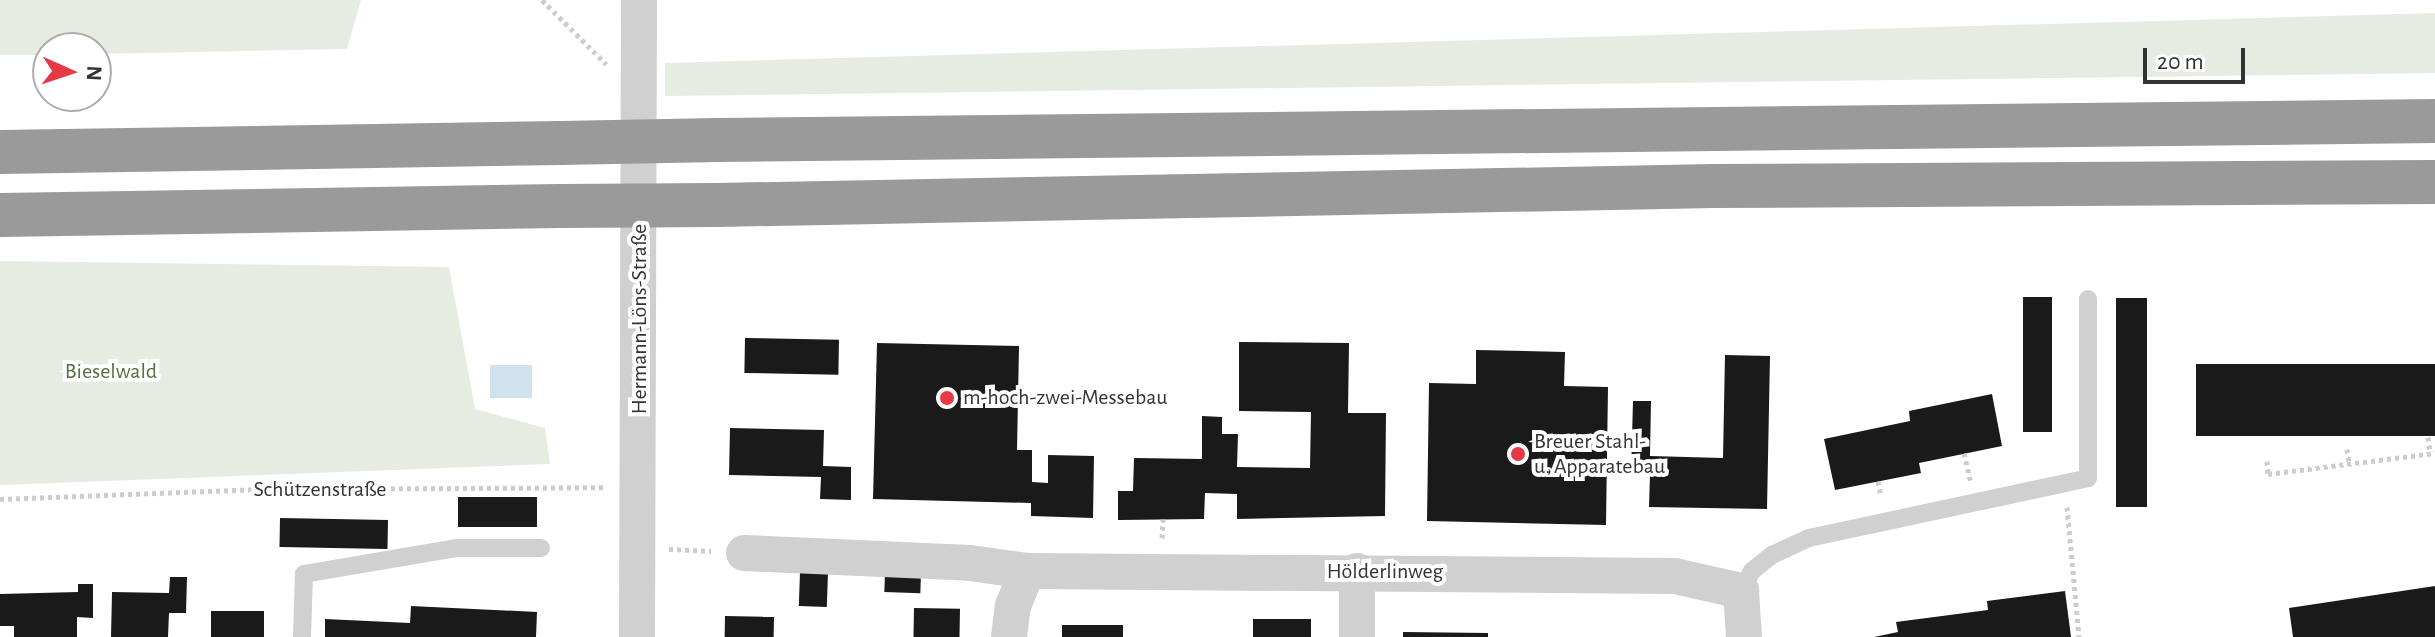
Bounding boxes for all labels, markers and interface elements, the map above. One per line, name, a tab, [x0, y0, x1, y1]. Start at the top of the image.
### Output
north arrow	[32, 32, 112, 112]
scale bar	[2147, 32, 2249, 82]
text: 20 m	[2157, 50, 2204, 74]
text: N	[83, 65, 105, 81]
street label: Hermann-Löns-Straße	[627, 224, 653, 414]
park label: Bieselwald	[65, 359, 157, 385]
place label: m-hoch-zwei-Messebau	[963, 385, 1168, 411]
marker: m-hoch-zwei-Messebau	[938, 389, 956, 407]
place label: Breuer Stahl- u. Apparatebau	[1534, 428, 1665, 480]
marker: Breuer Stahl- u. Apparatebau	[1509, 445, 1527, 463]
street label: Schützenstraße	[254, 477, 386, 503]
street label: Hölderlinweg	[1327, 559, 1443, 585]

